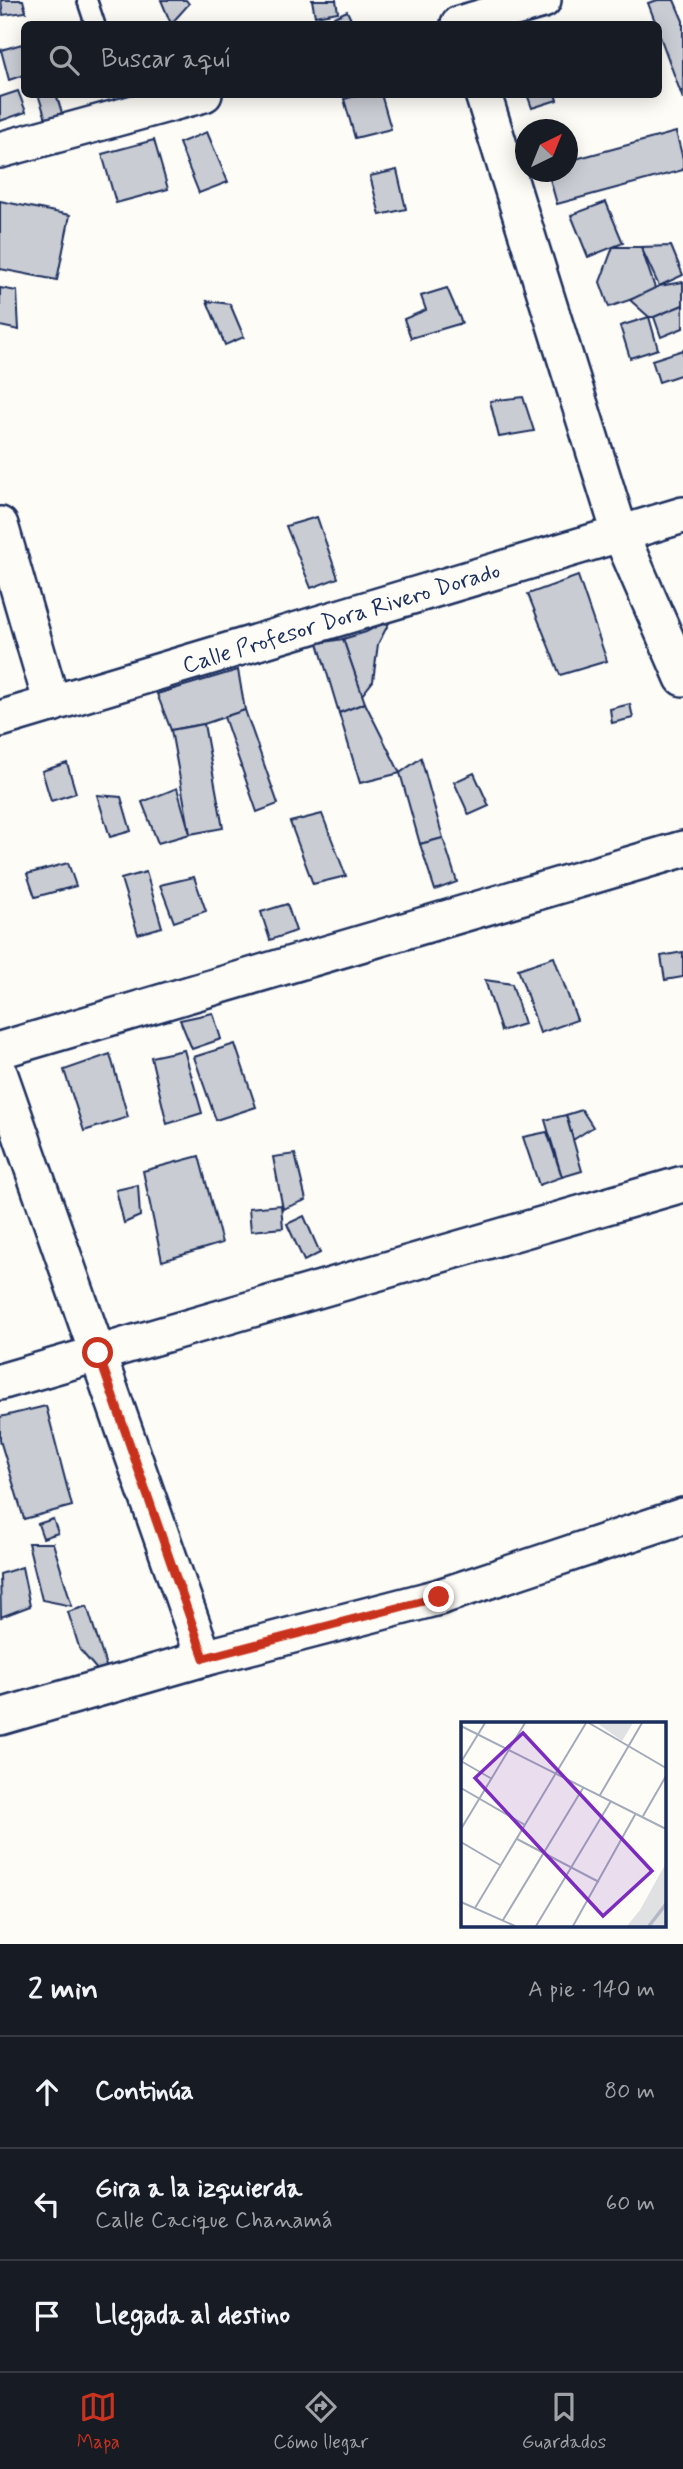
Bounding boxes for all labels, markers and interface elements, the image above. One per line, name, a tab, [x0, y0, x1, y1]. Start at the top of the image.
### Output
search box	[21, 21, 662, 98]
icon: search	[45, 41, 83, 79]
text: Buscar aquí	[101, 43, 232, 77]
north arrow	[515, 119, 578, 182]
street label: Calle Profesor Dora Rivero Dorado	[179, 556, 504, 682]
route start	[82, 1337, 113, 1368]
route end	[423, 1581, 454, 1612]
inset map	[461, 1722, 666, 1926]
text: 2 min	[28, 1970, 98, 2009]
text: A pie · 140 m	[528, 1975, 655, 2005]
icon: ahead	[28, 2073, 66, 2111]
text: Continúa	[95, 2075, 194, 2109]
text: 80 m	[604, 2077, 655, 2107]
text: Gira a la izquierda	[95, 2172, 302, 2206]
icon: left	[28, 2185, 66, 2223]
text: 60 m	[606, 2189, 655, 2219]
text: Calle Cacique Chanamá	[95, 2206, 333, 2236]
icon: arrive	[28, 2297, 66, 2335]
text: Llegada al destino	[95, 2299, 290, 2333]
tab: Mapa	[77, 2388, 120, 2455]
tab: Cómo llegar	[273, 2388, 368, 2455]
tab: Guardados	[522, 2388, 606, 2455]

